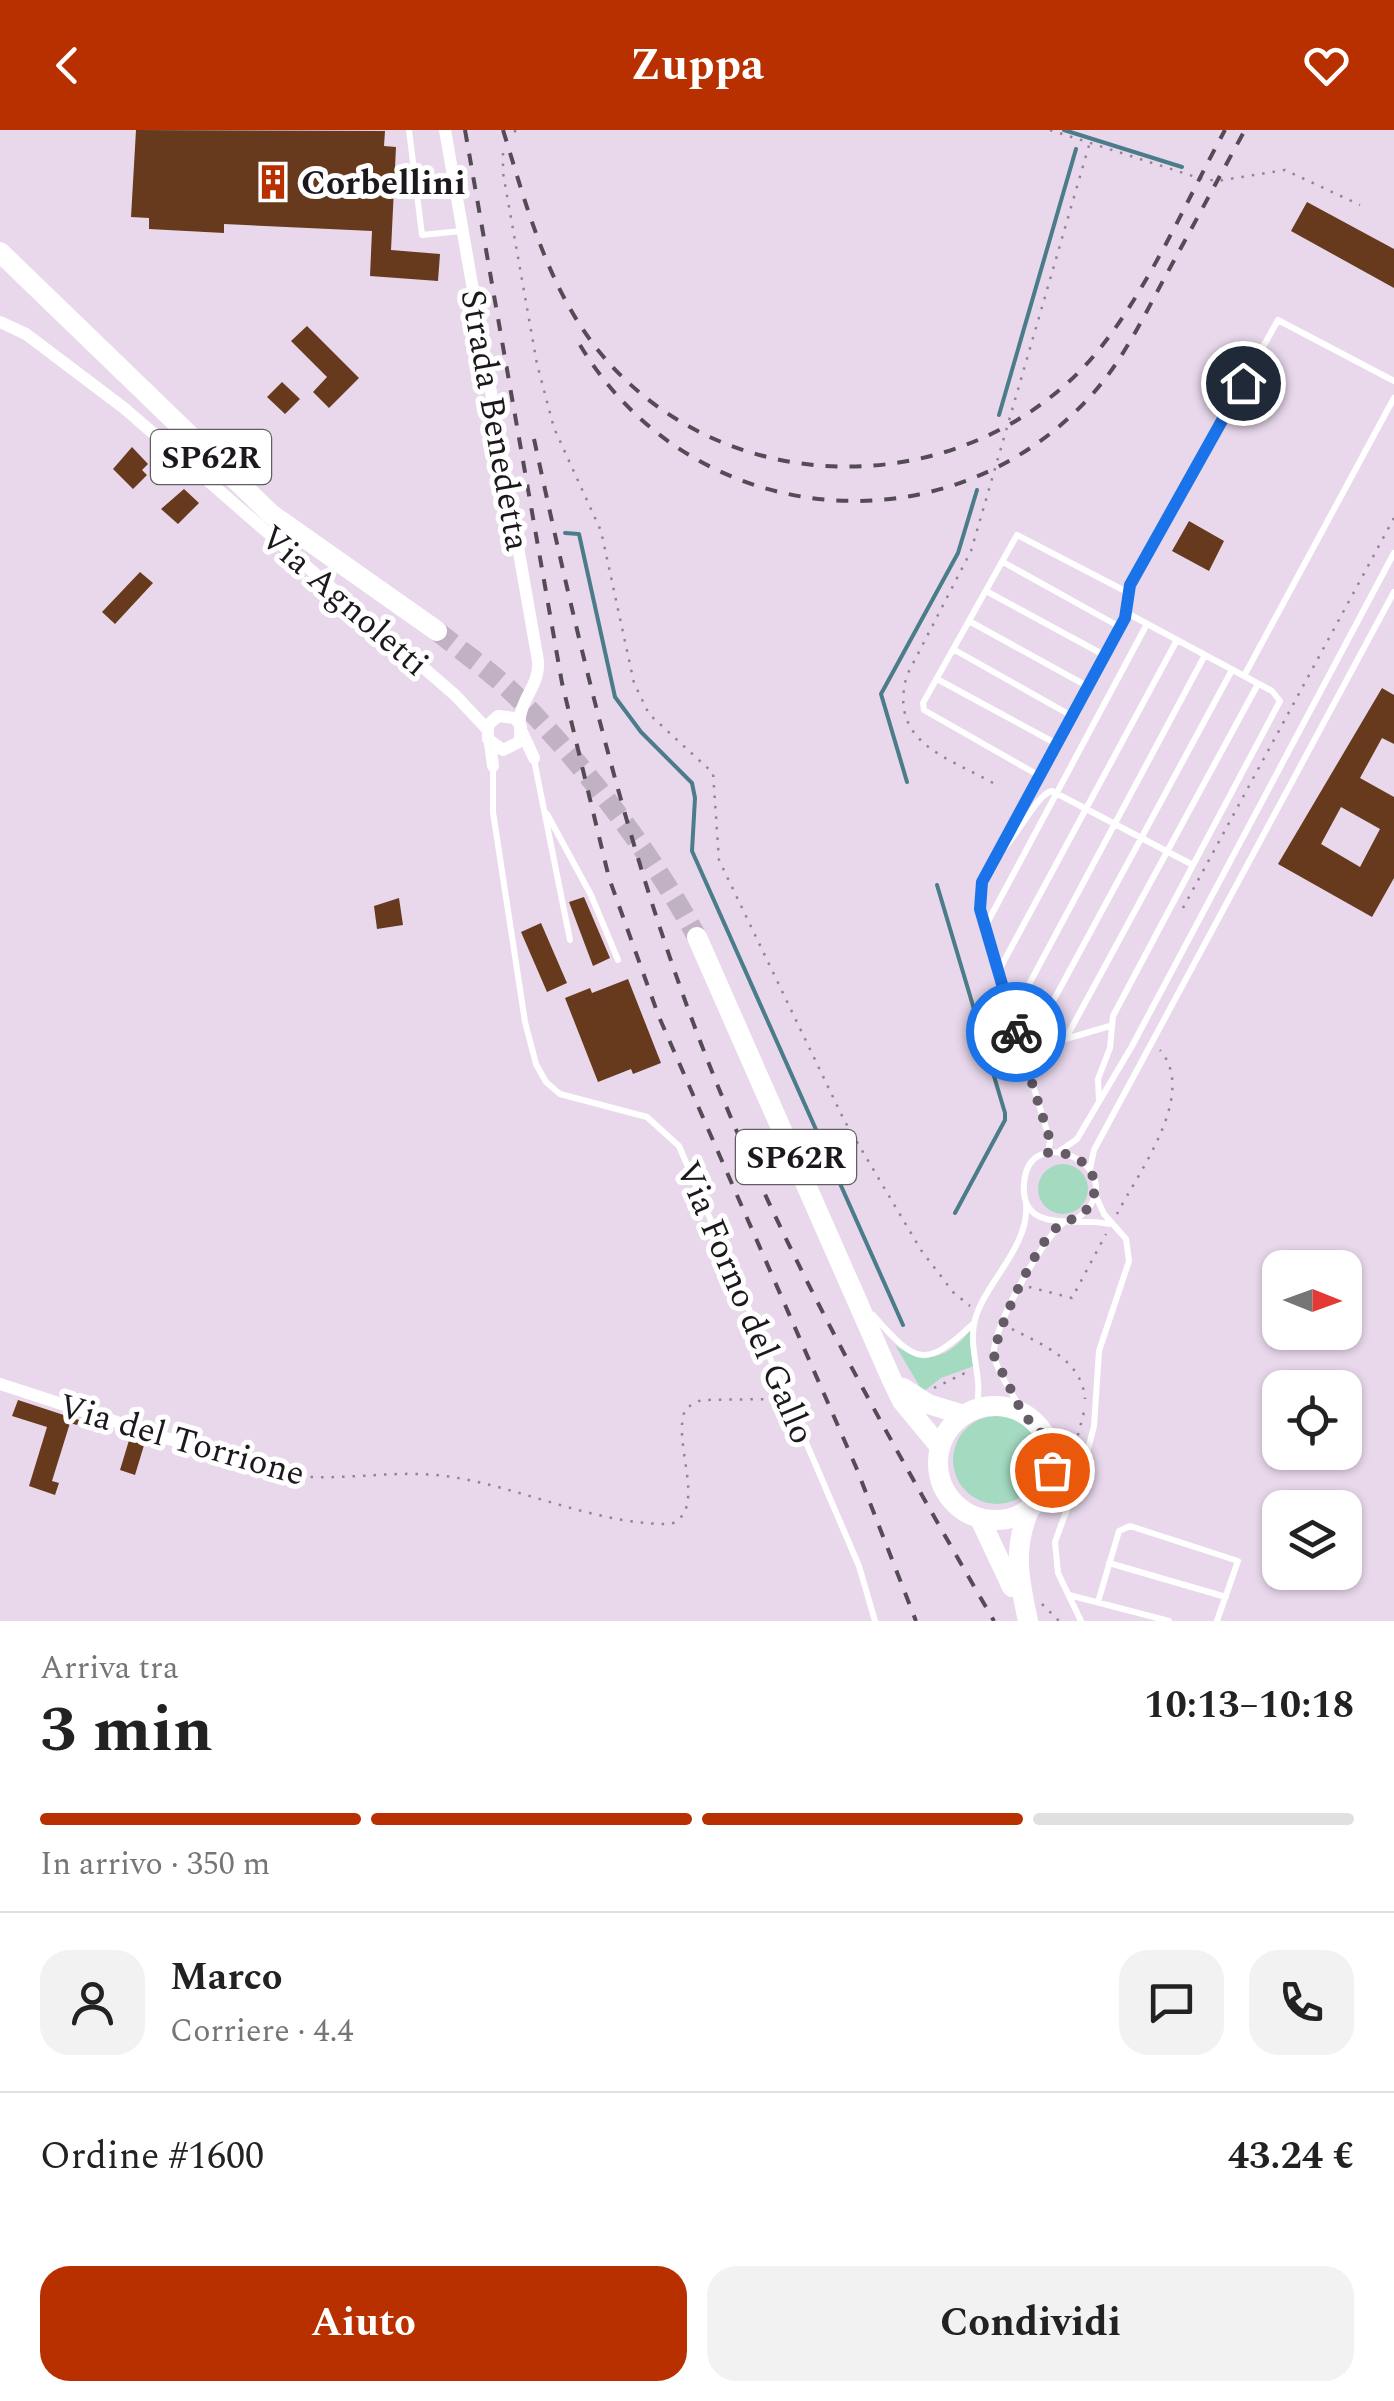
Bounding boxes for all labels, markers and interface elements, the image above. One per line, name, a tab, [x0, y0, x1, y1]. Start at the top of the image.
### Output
text: Zuppa	[630, 31, 764, 100]
icon: back	[40, 38, 95, 93]
icon: heart	[1299, 38, 1354, 93]
place label: Corbellini	[301, 157, 466, 210]
building icon: Corbellini	[254, 163, 292, 201]
street label: Strada Benedetta	[445, 285, 544, 555]
pin	[1201, 341, 1286, 426]
icon: home	[1216, 356, 1271, 411]
road number: SP62R	[151, 430, 271, 484]
street label: Via Agnoletti	[248, 512, 440, 690]
courier	[966, 982, 1066, 1082]
icon: bike	[989, 1005, 1044, 1060]
road number: SP62R	[736, 1130, 856, 1184]
street label: Via Forno del Gallo	[661, 1153, 828, 1452]
north arrow	[1262, 1250, 1362, 1350]
map controls	[1262, 1250, 1362, 1590]
button: locate	[1262, 1370, 1362, 1470]
street label: Via del Torrione	[52, 1380, 311, 1501]
pin	[1010, 1428, 1095, 1513]
icon: bag	[1025, 1443, 1080, 1498]
button: layers	[1262, 1490, 1362, 1590]
text: Arriva tra	[40, 1644, 179, 1693]
text: 10:13–10:18	[1144, 1677, 1354, 1735]
text: 3 min	[40, 1681, 213, 1780]
text: In arrivo · 350 m	[40, 1840, 270, 1889]
text: Marco	[170, 1949, 282, 2007]
button: person	[40, 1950, 145, 2055]
button: chat	[1119, 1950, 1224, 2055]
button: phone	[1249, 1950, 1354, 2055]
text: Corriere · 4.4	[170, 2007, 354, 2056]
text: Ordine #1600	[40, 2128, 264, 2186]
text: 43.24 €	[1228, 2128, 1354, 2186]
button: Aiuto	[40, 2266, 687, 2381]
button: Condividi	[707, 2266, 1354, 2381]

